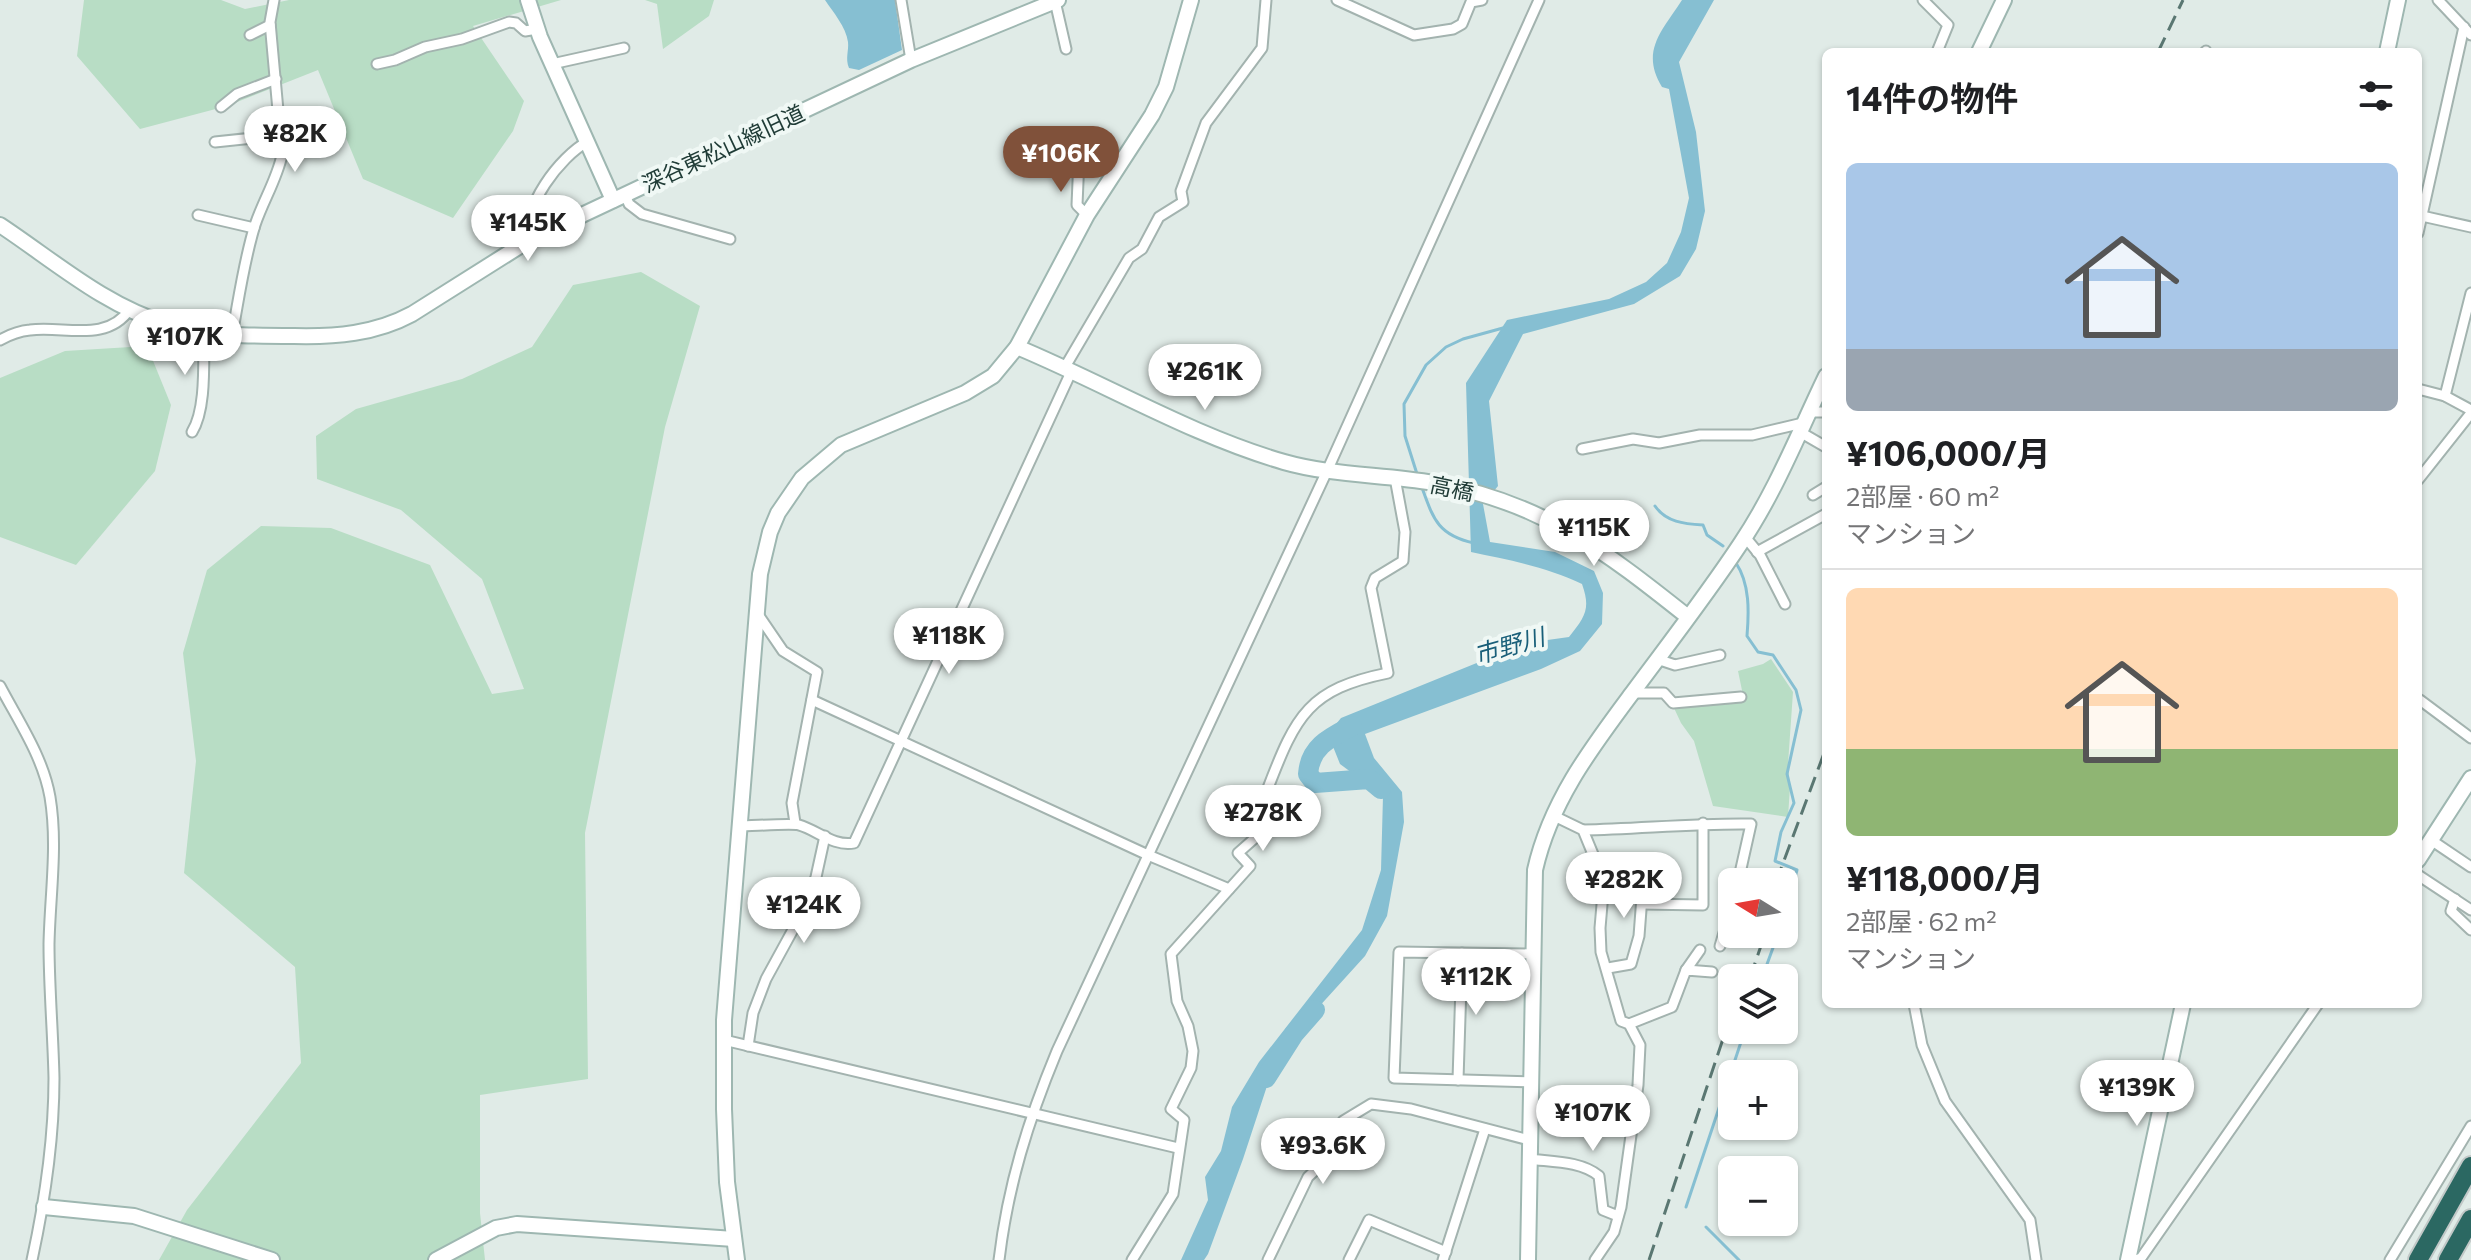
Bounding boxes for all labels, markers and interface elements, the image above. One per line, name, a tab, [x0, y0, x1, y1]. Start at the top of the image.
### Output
icon: filters	[2354, 74, 2398, 118]
text: 14件の物件	[1846, 76, 2018, 118]
street label: 深谷東松山線旧道	[638, 99, 808, 197]
pin: ¥82K	[248, 106, 342, 174]
text: ¥82K	[262, 116, 328, 147]
pin: ¥106K	[1005, 126, 1117, 194]
text: ¥106K	[1021, 136, 1101, 167]
pin: ¥145K	[472, 195, 584, 263]
text: ¥145K	[489, 205, 567, 236]
icon: home	[2050, 215, 2194, 359]
pin: ¥107K	[129, 309, 241, 377]
text: ¥107K	[146, 319, 224, 350]
pin: ¥261K	[1149, 344, 1261, 412]
text: ¥261K	[1166, 354, 1244, 385]
text: ¥106,000/月	[1846, 431, 2051, 473]
street label: 高橋	[1428, 470, 1476, 506]
text: 2部屋 · 60 m²	[1846, 480, 1999, 511]
pin: ¥115K	[1538, 500, 1650, 568]
text: ¥115K	[1557, 510, 1631, 541]
text: マンション	[1846, 517, 1976, 548]
pin: ¥118K	[893, 608, 1005, 676]
text: ¥118K	[912, 618, 986, 649]
water label: 市野川	[1470, 620, 1550, 669]
icon: home	[2050, 640, 2194, 784]
pin: ¥278K	[1207, 785, 1319, 853]
text: ¥278K	[1223, 795, 1303, 826]
pin: ¥282K	[1568, 852, 1680, 920]
text: ¥118,000/月	[1846, 856, 2044, 898]
text: ¥282K	[1584, 862, 1664, 893]
north arrow	[1718, 868, 1798, 948]
map controls	[1718, 868, 1798, 1236]
pin: ¥124K	[748, 877, 860, 945]
text: ¥124K	[766, 887, 842, 918]
text: 2部屋 · 62 m²	[1846, 905, 1997, 936]
text: マンション	[1846, 942, 1976, 973]
pin: ¥112K	[1420, 949, 1532, 1017]
text: ¥112K	[1439, 959, 1513, 990]
button: layers	[1718, 964, 1798, 1044]
button: +	[1718, 1060, 1798, 1140]
pin: ¥139K	[2081, 1060, 2193, 1128]
text: ¥139K	[2098, 1070, 2176, 1101]
pin: ¥107K	[1537, 1085, 1649, 1153]
text: ¥107K	[1554, 1095, 1632, 1126]
pin: ¥93.6K	[1258, 1118, 1388, 1186]
text: ¥93.6K	[1279, 1128, 1367, 1159]
button: −	[1718, 1156, 1798, 1236]

